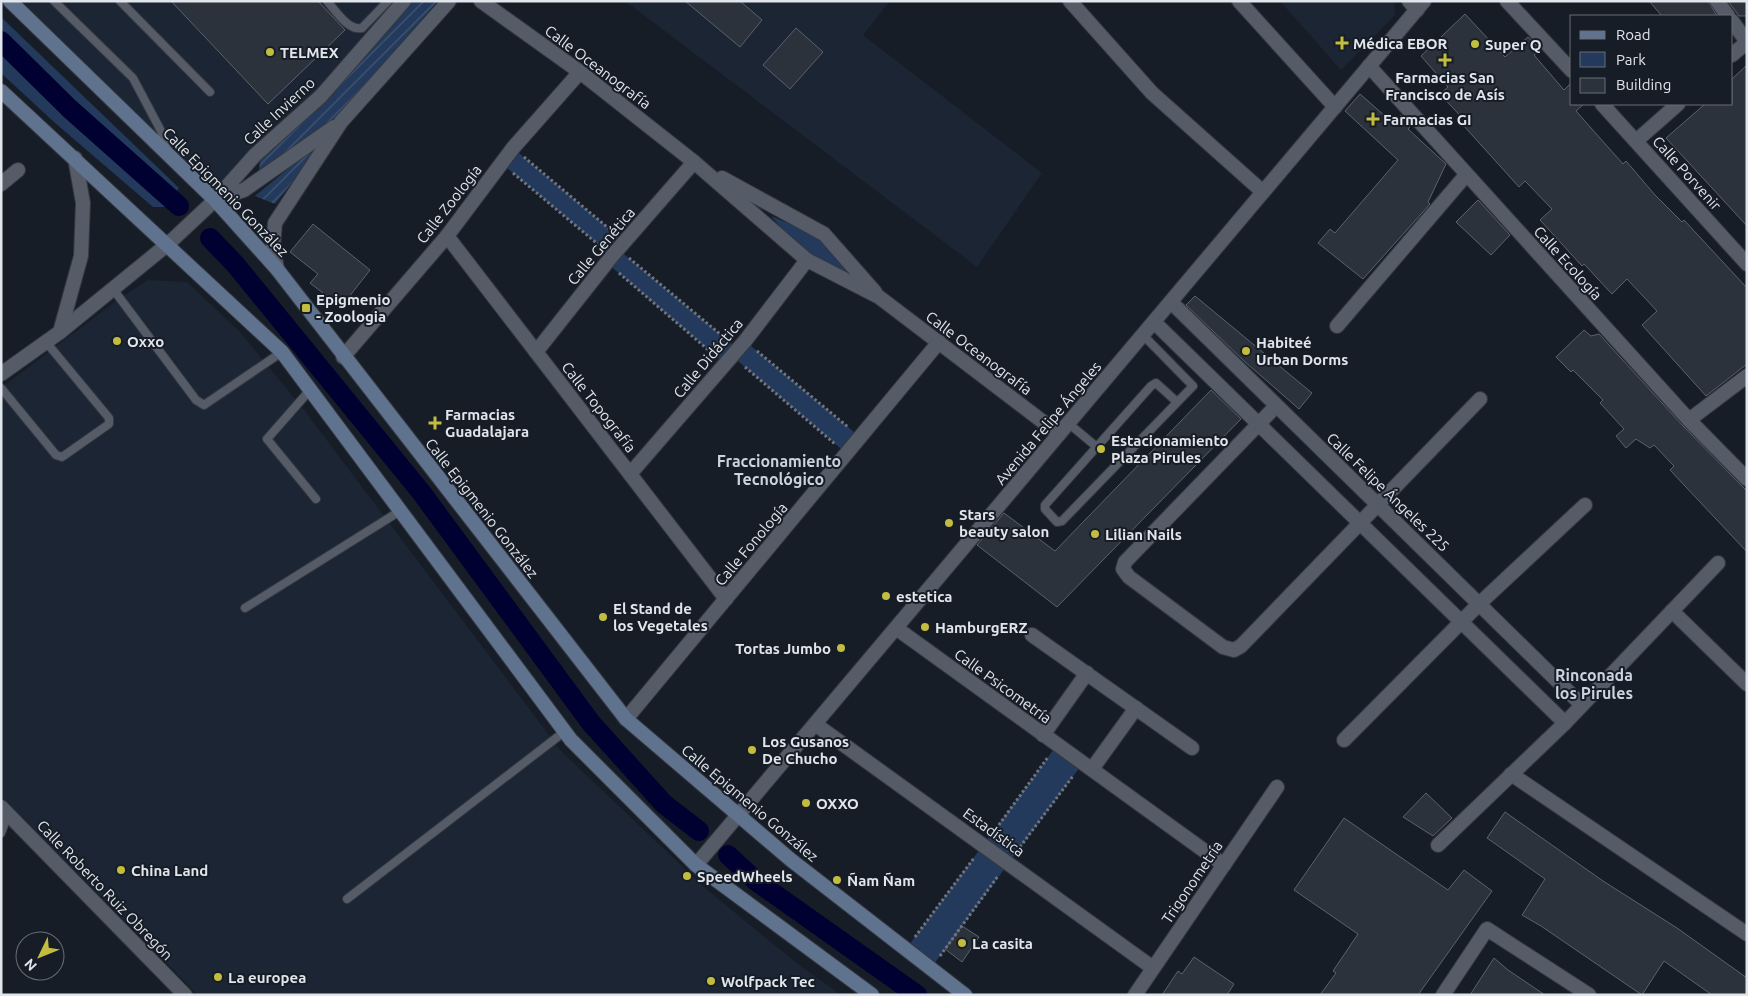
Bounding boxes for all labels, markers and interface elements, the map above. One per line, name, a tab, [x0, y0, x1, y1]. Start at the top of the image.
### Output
legend	[1570, 15, 1733, 105]
street label: Calle Oceanografía	[542, 22, 654, 112]
text: Road	[1616, 26, 1651, 43]
place label: Médica EBOR	[1353, 35, 1448, 52]
marker: Médica EBOR	[1335, 36, 1349, 50]
place label: Super Q	[1485, 36, 1542, 53]
marker: Super Q	[1469, 38, 1481, 50]
place label: TELMEX	[280, 44, 339, 61]
marker: TELMEX	[264, 46, 276, 58]
text: Park	[1616, 51, 1646, 68]
marker: Farmacias San Francisco de Asís	[1439, 54, 1451, 66]
place label: Farmacias San Francisco de Asís	[1385, 69, 1505, 103]
street label: Calle Invierno	[240, 74, 318, 148]
text: Building	[1616, 76, 1671, 93]
place label: Farmacias GI	[1383, 111, 1472, 128]
marker: Farmacias GI	[1367, 113, 1379, 125]
street label: Calle Epigmenio González	[160, 124, 292, 260]
street label: Calle Porvenir	[1649, 133, 1725, 214]
street label: Calle Zoología	[413, 161, 485, 247]
street label: Calle Genética	[564, 204, 638, 288]
street label: Calle Ecología	[1530, 223, 1606, 303]
place label: Epigmenio - Zoologia	[316, 291, 390, 325]
marker: Epigmenio - Zoologia	[300, 302, 312, 314]
street label: Calle Oceanografía	[923, 308, 1035, 398]
street label: Calle Didáctica	[670, 315, 746, 401]
place label: Oxxo	[127, 333, 164, 350]
place label: Habiteé Urban Dorms	[1256, 334, 1348, 368]
marker: Oxxo	[111, 335, 123, 347]
marker: Habiteé Urban Dorms	[1240, 345, 1252, 357]
street label: Calle Topografía	[558, 358, 640, 456]
street label: Avenida Felipe Ángeles	[992, 358, 1104, 488]
place label: Farmacias Guadalajara	[445, 406, 529, 440]
marker: Farmacias Guadalajara	[429, 417, 441, 429]
street label: Calle Felipe Ángeles 225	[1323, 429, 1453, 555]
place label: Estacionamiento Plaza Pirules	[1111, 432, 1229, 466]
street label: Calle Epigmenio González	[422, 435, 542, 581]
marker: Estacionamiento Plaza Pirules	[1095, 443, 1107, 455]
district label: Fraccionamiento Tecnológico	[717, 452, 841, 488]
street label: Calle Fonología	[711, 499, 791, 589]
place label: Stars beauty salon	[959, 506, 1049, 540]
marker: Stars beauty salon	[943, 517, 955, 529]
place label: Lilian Nails	[1105, 526, 1182, 543]
marker: Lilian Nails	[1089, 528, 1101, 540]
place label: estetica	[896, 588, 952, 605]
marker: estetica	[880, 590, 892, 602]
place label: El Stand de los Vegetales	[613, 600, 708, 634]
marker: El Stand de los Vegetales	[597, 611, 609, 623]
place label: HamburgERZ	[935, 619, 1028, 636]
marker: HamburgERZ	[919, 621, 931, 633]
place label: Tortas Jumbo	[735, 640, 831, 657]
marker: Tortas Jumbo	[835, 642, 847, 654]
street label: Calle Psicometría	[951, 645, 1055, 727]
district label: Rinconada los Pirules	[1555, 666, 1633, 702]
place label: Los Gusanos De Chucho	[762, 733, 849, 767]
street label: Calle Epigmenio González	[678, 741, 822, 865]
marker: Los Gusanos De Chucho	[746, 744, 758, 756]
place label: OXXO	[816, 795, 859, 812]
marker: OXXO	[800, 797, 812, 809]
street label: Estadística	[960, 804, 1028, 860]
street label: Calle Roberto Ruiz Obregón	[34, 817, 176, 963]
street label: Trigonometría	[1158, 837, 1226, 927]
place label: China Land	[131, 862, 208, 879]
marker: China Land	[115, 864, 127, 876]
place label: SpeedWheels	[697, 868, 793, 885]
marker: SpeedWheels	[681, 870, 693, 882]
place label: Ñam Ñam	[847, 872, 915, 889]
marker: Ñam Ñam	[831, 874, 843, 886]
north arrow	[15, 931, 65, 981]
place label: La casita	[972, 935, 1033, 952]
marker: La casita	[956, 937, 968, 949]
text: N	[21, 956, 40, 974]
place label: La europea	[228, 969, 306, 986]
marker: La europea	[212, 971, 224, 983]
place label: Wolfpack Tec	[721, 973, 815, 990]
marker: Wolfpack Tec	[705, 975, 717, 987]

